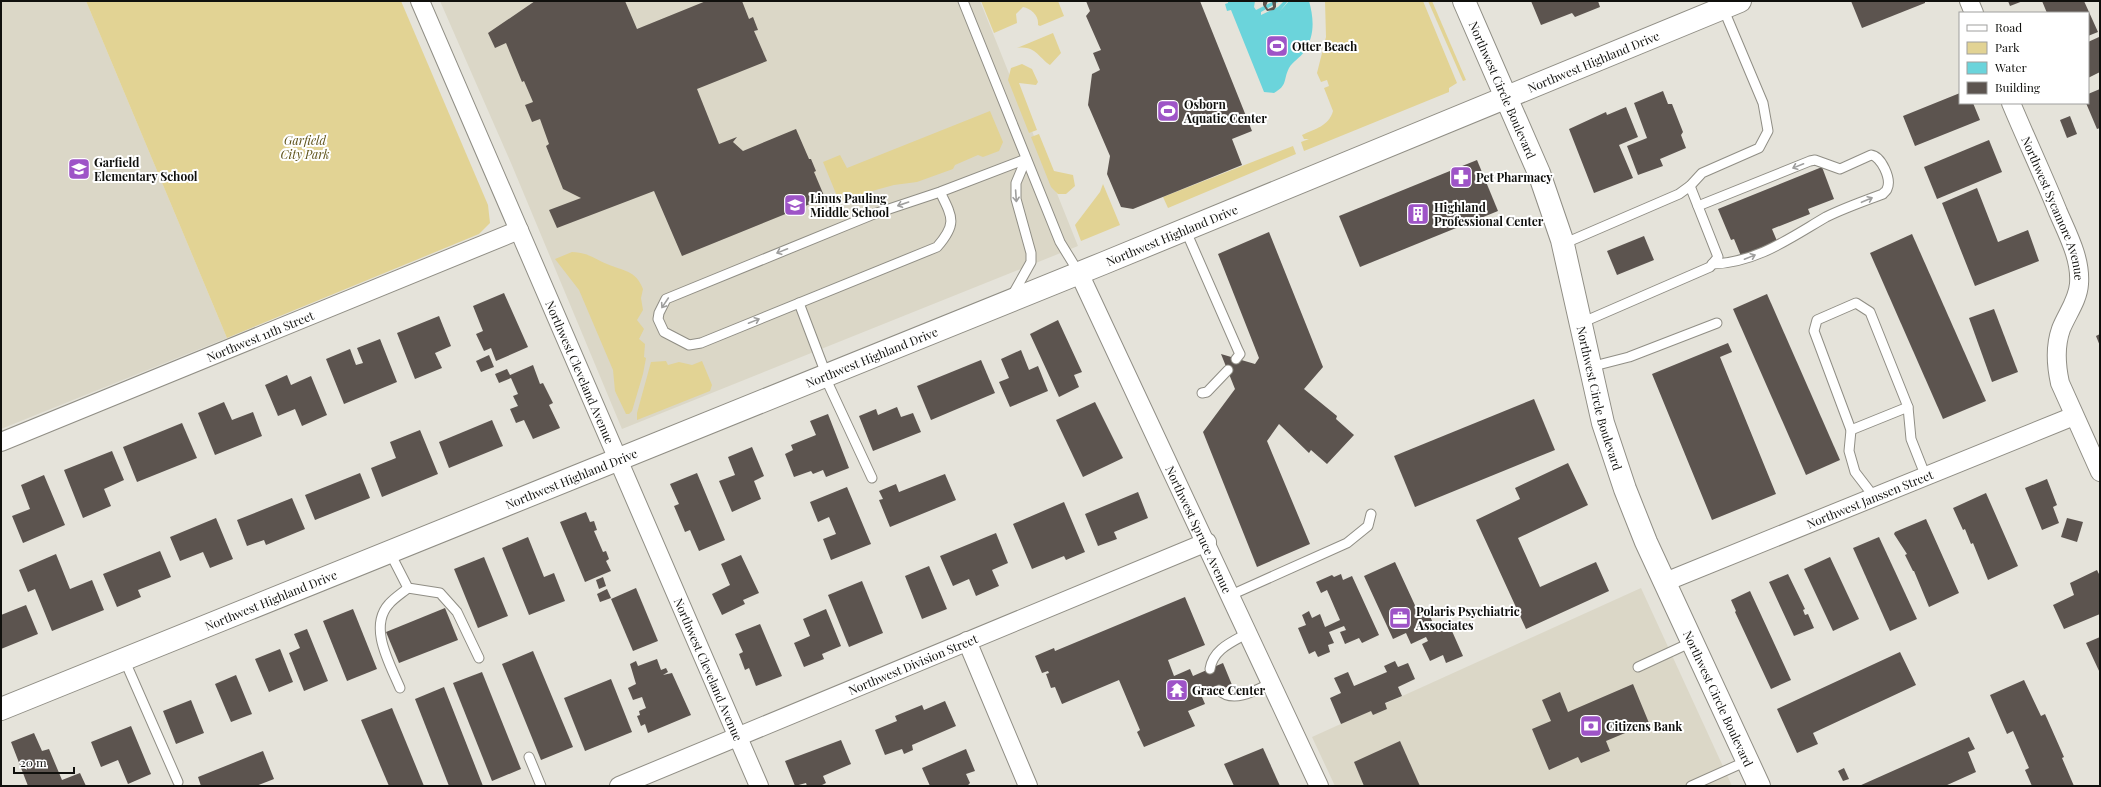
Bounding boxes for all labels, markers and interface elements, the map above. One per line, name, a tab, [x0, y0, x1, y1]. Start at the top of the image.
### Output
legend	[1959, 12, 2089, 104]
street label: Northwest Circle Boulevard	[1466, 19, 1540, 161]
text: Road	[1995, 19, 2022, 35]
street label: Northwest Highland Drive	[1525, 27, 1662, 96]
sports icon: Otter Beach	[1264, 33, 1290, 59]
place label: Otter Beach	[1292, 38, 1358, 54]
text: Park	[1995, 39, 2020, 55]
text: Water	[1994, 59, 2028, 75]
text: Building	[1995, 79, 2041, 95]
place label: Osborn Aquatic Center	[1183, 96, 1267, 126]
sports icon: Osborn Aquatic Center	[1155, 98, 1181, 124]
park label: Garfield City Park	[280, 132, 330, 162]
street label: Northwest Sycamore Avenue	[2018, 134, 2087, 281]
place label: Garfield Elementary School	[94, 154, 198, 184]
school or university icon: Garfield Elementary School	[66, 156, 92, 182]
one-way arrow	[1792, 162, 1804, 170]
pharmacy icon: Pet Pharmacy	[1448, 164, 1474, 190]
place label: Pet Pharmacy	[1476, 169, 1553, 185]
one-way arrow	[1013, 189, 1020, 202]
place label: Linus Pauling Middle School	[810, 190, 889, 220]
school or university icon: Linus Pauling Middle School	[782, 192, 808, 218]
one-way arrow	[1860, 196, 1872, 204]
place label: Highland Professional Center	[1434, 199, 1544, 229]
one-way arrow	[897, 201, 910, 208]
street label: Northwest Highland Drive	[1103, 201, 1240, 269]
building icon: Highland Professional Center	[1405, 201, 1431, 227]
one-way arrow	[777, 248, 789, 255]
one-way arrow	[1744, 253, 1756, 261]
street label: Northwest Cleveland Avenue	[542, 298, 618, 446]
one-way arrow	[661, 298, 669, 309]
street label: Northwest 11th Street	[204, 307, 317, 365]
one-way arrow	[748, 317, 760, 325]
street label: Northwest Highland Drive	[803, 323, 940, 391]
street label: Northwest Circle Boulevard	[1573, 324, 1626, 472]
street label: Northwest Highland Drive	[503, 445, 640, 512]
street label: Northwest Spruce Avenue	[1162, 463, 1236, 596]
street label: Northwest Janssen Street	[1804, 466, 1936, 532]
street label: Northwest Highland Drive	[202, 566, 339, 634]
street label: Northwest Cleveland Avenue	[671, 595, 747, 743]
place label: Polaris Psychiatric Associates	[1415, 603, 1520, 633]
office icon: Polaris Psychiatric Associates	[1387, 605, 1413, 631]
street label: Northwest Circle Boulevard	[1680, 628, 1757, 769]
street label: Northwest Division Street	[846, 630, 980, 698]
temple icon: Grace Center	[1164, 677, 1190, 703]
place label: Grace Center	[1192, 682, 1265, 698]
bank icon: Citizens Bank	[1578, 713, 1604, 739]
place label: Citizens Bank	[1606, 718, 1683, 734]
scale bar	[14, 749, 74, 775]
text: 20 m	[20, 754, 47, 770]

